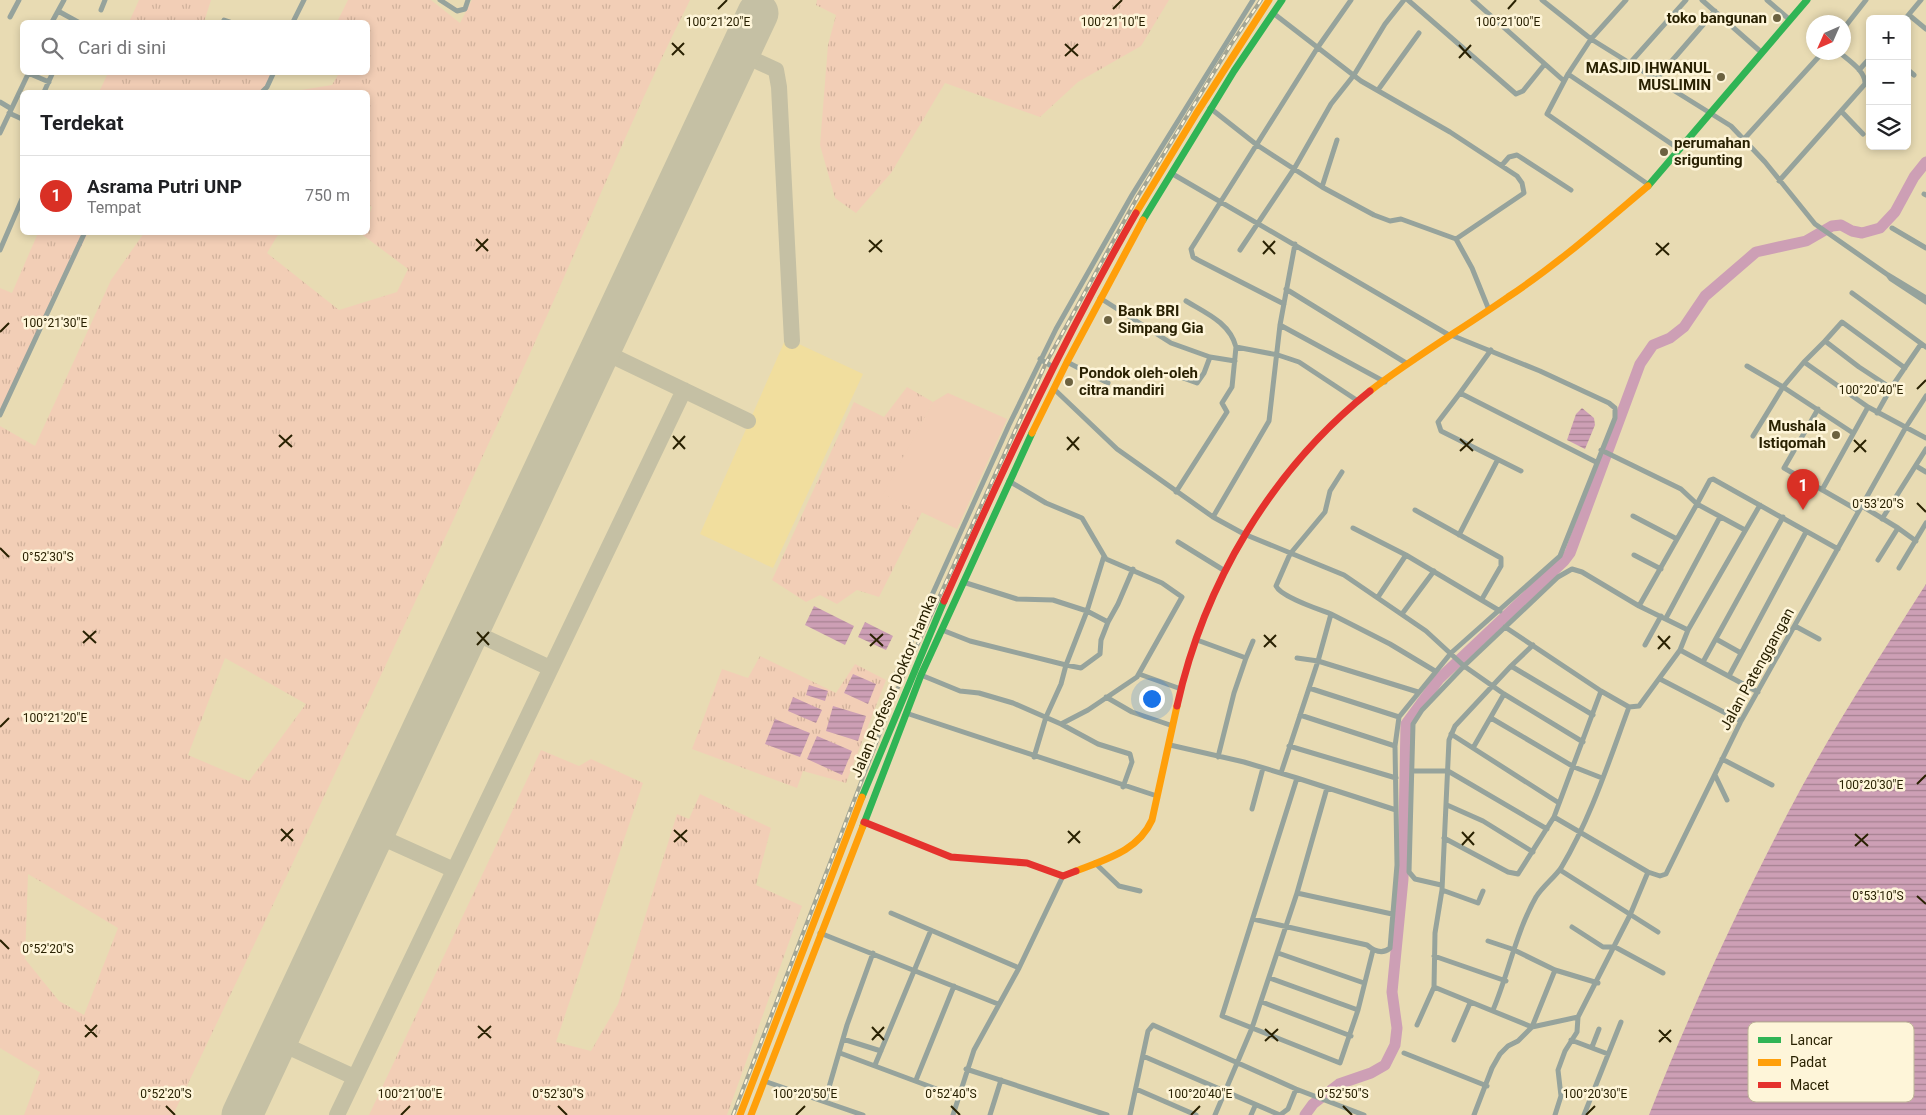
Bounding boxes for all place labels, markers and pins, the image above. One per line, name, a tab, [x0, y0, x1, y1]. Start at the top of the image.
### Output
place label: toko bangunan	[1667, 9, 1767, 27]
marker: toko bangunan	[1771, 12, 1783, 24]
place label: MASJID IHWANUL MUSLIMIN	[1586, 59, 1711, 94]
marker: MASJID IHWANUL MUSLIMIN	[1715, 71, 1727, 83]
place label: perumahan srigunting	[1674, 134, 1750, 169]
marker: perumahan srigunting	[1658, 146, 1670, 158]
place label: Bank BRI Simpang Gia	[1118, 302, 1204, 337]
marker: Bank BRI Simpang Gia	[1102, 314, 1114, 326]
place label: Pondok oleh-oleh citra mandiri	[1079, 364, 1198, 399]
marker: Pondok oleh-oleh citra mandiri	[1063, 376, 1075, 388]
place label: Mushala Istiqomah	[1759, 417, 1826, 452]
marker: Mushala Istiqomah	[1830, 429, 1842, 441]
pin: 1	[1787, 469, 1819, 510]

